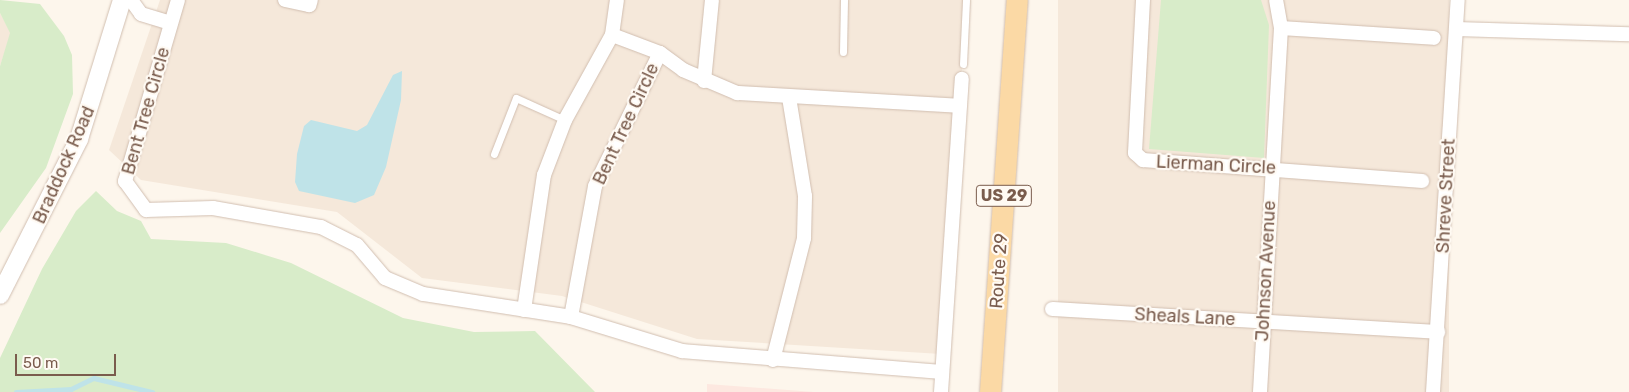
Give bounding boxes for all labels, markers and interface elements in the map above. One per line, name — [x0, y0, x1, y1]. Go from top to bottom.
street label: Bent Tree Circle — [117, 45, 175, 177]
street label: Bent Tree Circle — [588, 60, 664, 188]
street label: Braddock Road — [28, 103, 100, 227]
street label: Shreve Street — [1432, 138, 1460, 254]
street label: Lierman Circle — [1155, 151, 1277, 179]
road number: US 29 — [975, 182, 1033, 210]
street label: Johnson Avenue — [1252, 200, 1280, 342]
street label: Route 29 — [986, 233, 1012, 309]
street label: Sheals Lane — [1134, 304, 1236, 330]
scale bar — [18, 344, 119, 376]
text: 50 m — [23, 354, 58, 372]

